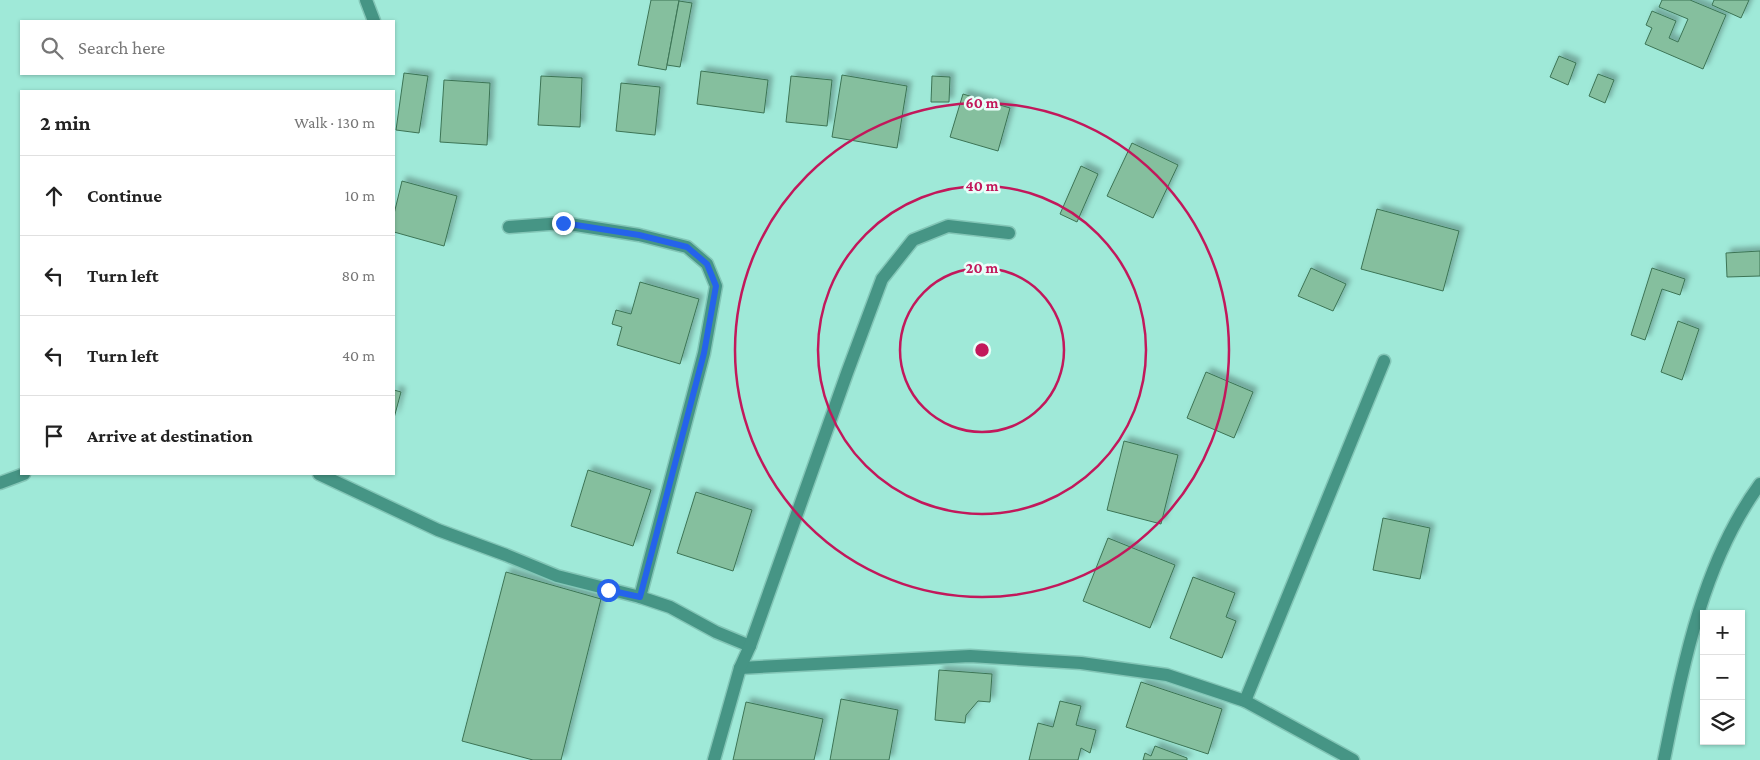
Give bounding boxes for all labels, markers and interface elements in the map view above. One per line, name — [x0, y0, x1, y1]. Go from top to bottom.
search box — [20, 20, 395, 75]
icon: search — [38, 34, 66, 62]
text: Search here — [78, 37, 165, 58]
text: 60 m — [966, 95, 999, 111]
text: 2 min — [40, 111, 91, 135]
text: Walk · 130 m — [294, 114, 375, 131]
text: 40 m — [966, 178, 999, 194]
icon: ahead — [40, 182, 68, 210]
text: Continue — [87, 185, 162, 206]
text: 10 m — [345, 187, 375, 204]
route end — [552, 212, 575, 235]
text: 20 m — [966, 260, 998, 276]
icon: left — [40, 262, 68, 290]
text: Turn left — [87, 265, 159, 286]
text: 80 m — [341, 267, 375, 284]
centre of rings — [973, 341, 991, 359]
icon: left — [40, 342, 68, 370]
text: Turn left — [87, 345, 159, 366]
text: 40 m — [342, 347, 375, 364]
icon: arrive — [40, 422, 68, 450]
text: Arrive at destination — [87, 425, 253, 446]
route start — [597, 579, 620, 602]
map controls — [1700, 610, 1745, 745]
button: + — [1700, 610, 1745, 655]
button: − — [1700, 655, 1745, 700]
button: layers — [1700, 700, 1745, 745]

